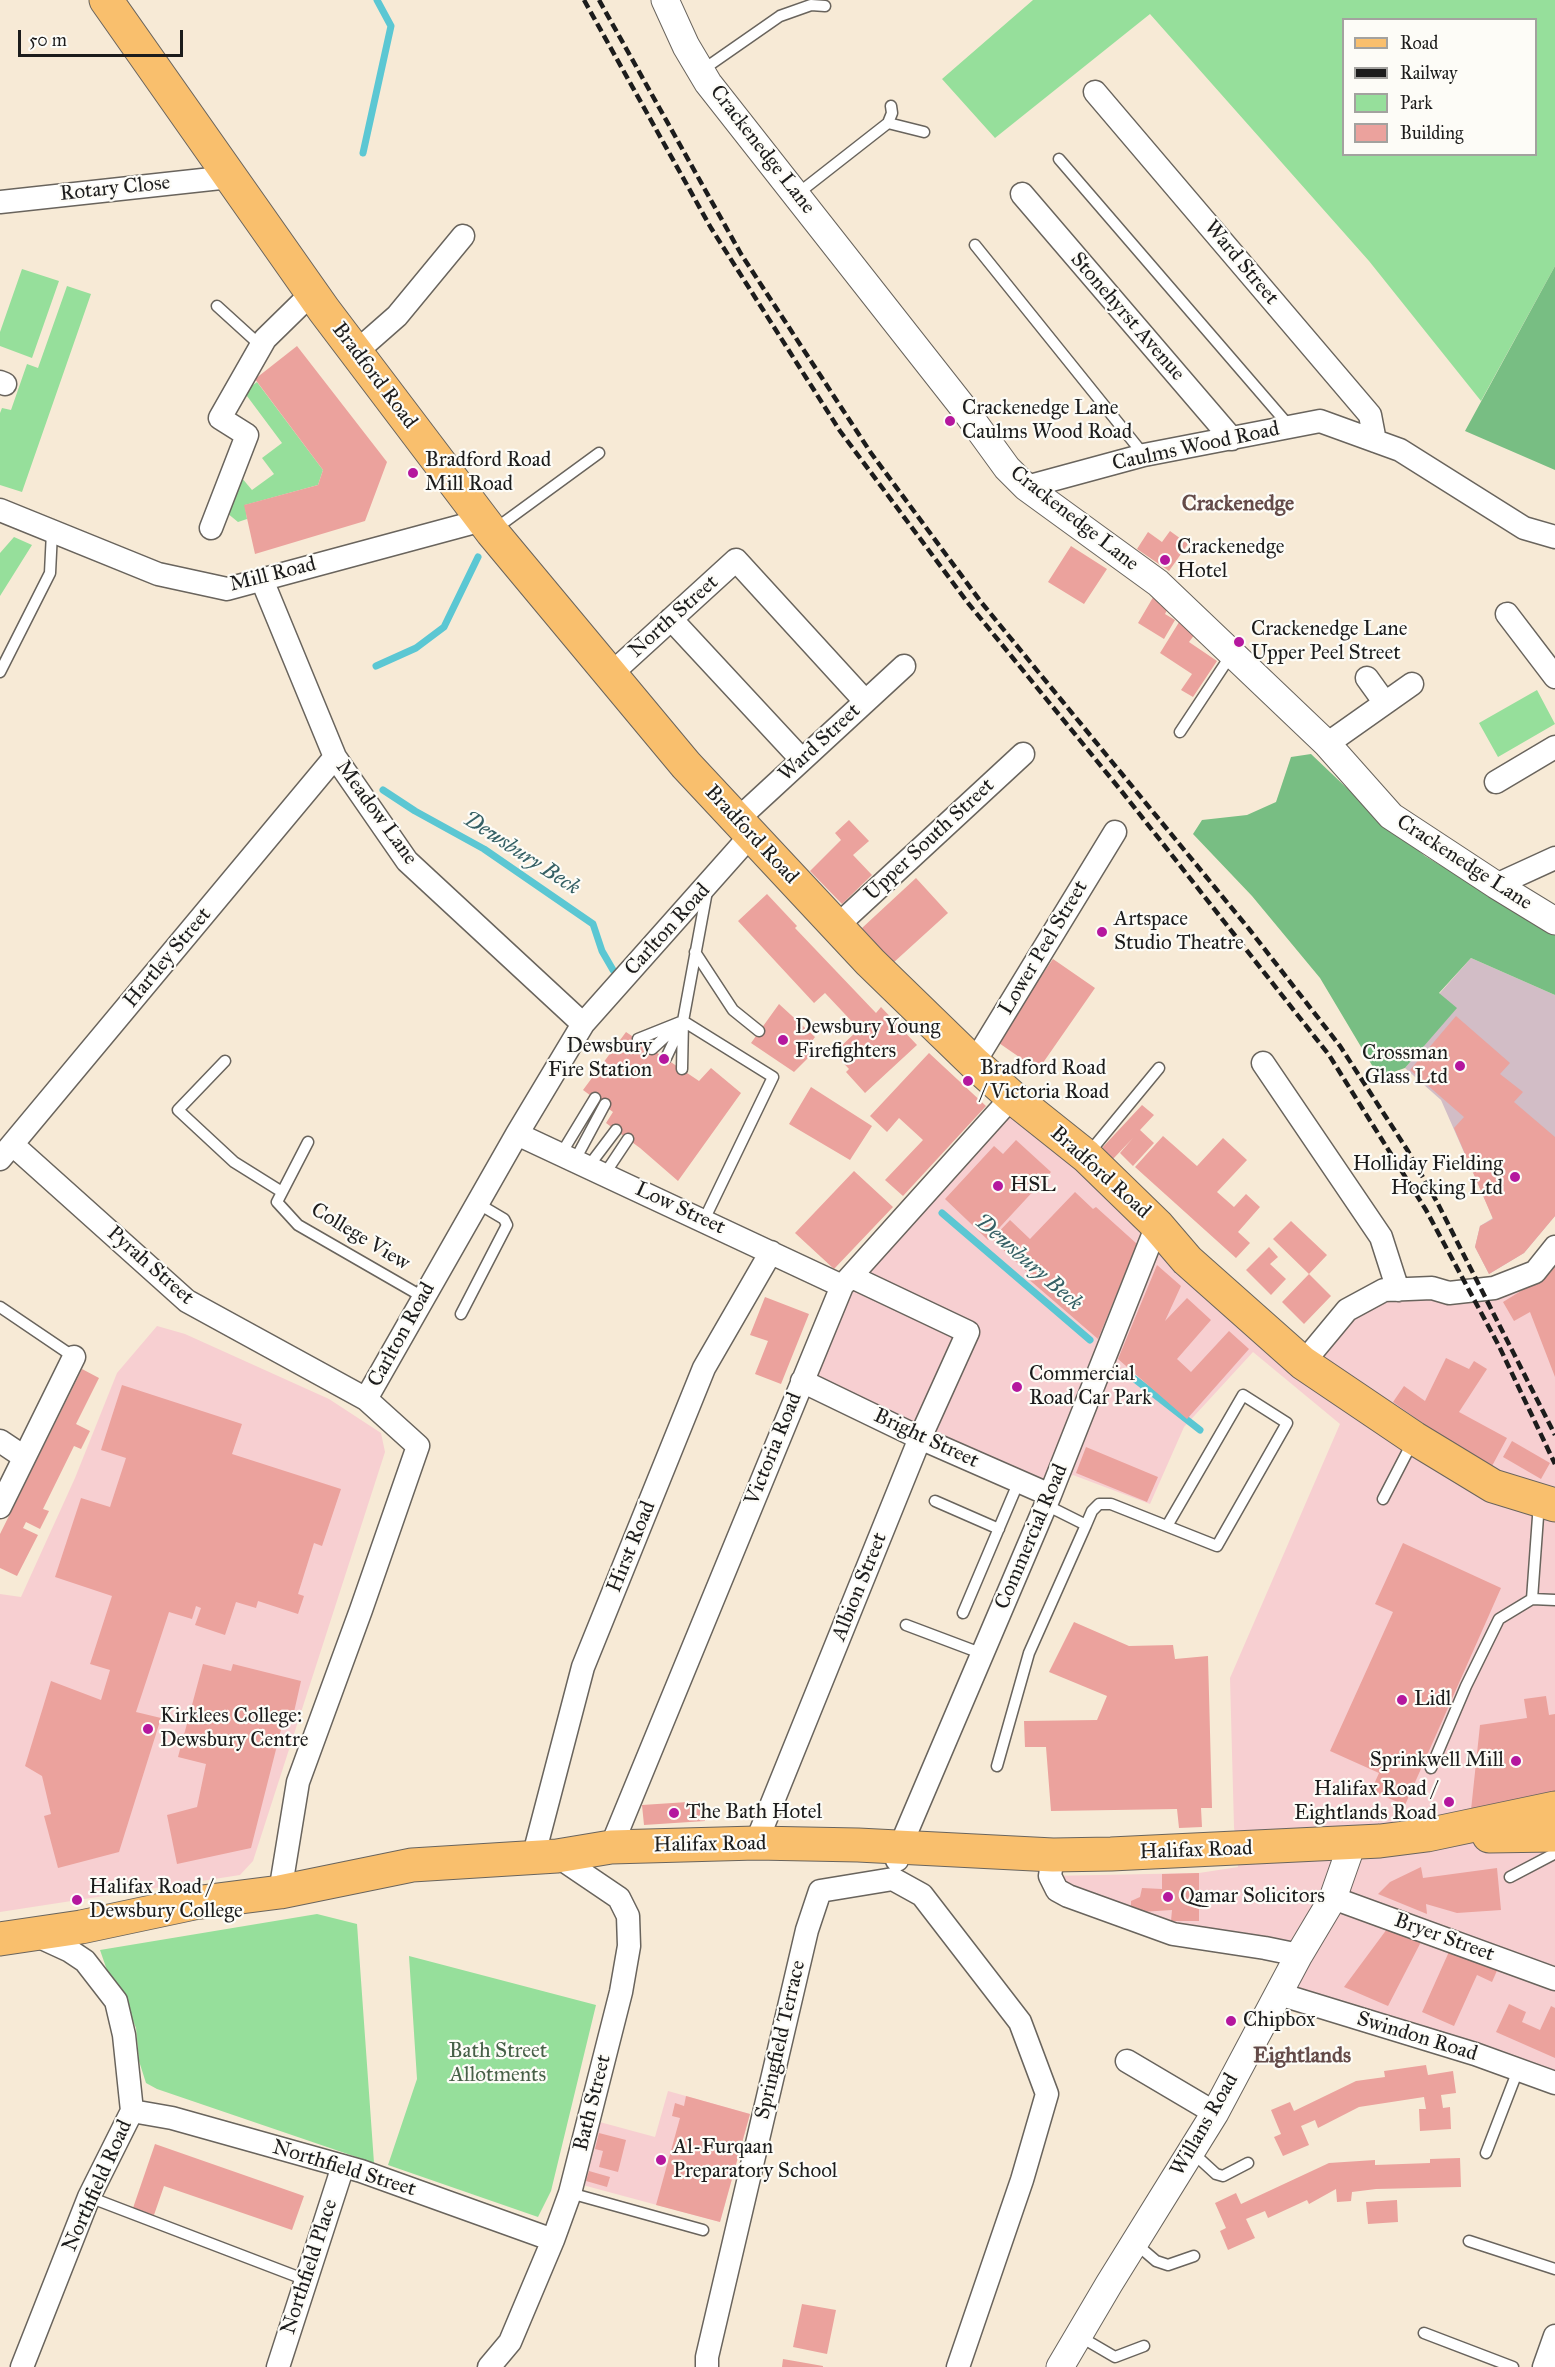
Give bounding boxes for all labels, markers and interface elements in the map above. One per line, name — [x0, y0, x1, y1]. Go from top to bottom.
scale bar — [21, 18, 186, 56]
legend — [1342, 18, 1537, 156]
text: 50 m — [29, 29, 67, 51]
text: Road — [1400, 32, 1438, 54]
text: Railway — [1400, 62, 1457, 84]
street label: Crackenedge Lane — [704, 81, 820, 219]
text: Park — [1400, 92, 1433, 114]
text: Building — [1400, 122, 1463, 144]
street label: Rotary Close — [59, 171, 171, 207]
street label: Ward Street — [1198, 216, 1284, 310]
street label: Stonehyrst Avenue — [1064, 248, 1190, 386]
street label: Bradford Road — [326, 318, 422, 434]
place label: Crackenedge Lane Caulms Wood Road — [962, 396, 1132, 446]
marker: Crackenedge Lane Caulms Wood Road — [943, 414, 957, 428]
street label: Caulms Wood Road — [1110, 417, 1282, 477]
place label: Bradford Road Mill Road — [425, 448, 551, 498]
street label: Crackenedge Lane — [1005, 461, 1143, 577]
marker: Bradford Road Mill Road — [406, 466, 420, 480]
district label: Crackenedge — [1182, 492, 1294, 518]
place label: Crackenedge Hotel — [1177, 535, 1284, 585]
street label: Mill Road — [227, 552, 319, 598]
marker: Crackenedge Hotel — [1158, 553, 1172, 567]
street label: North Street — [624, 570, 724, 664]
place label: Crackenedge Lane Upper Peel Street — [1251, 617, 1407, 667]
marker: Crackenedge Lane Upper Peel Street — [1232, 635, 1246, 649]
street label: Ward Street — [774, 699, 866, 787]
street label: Meadow Lane — [330, 756, 422, 870]
street label: Upper South Street — [860, 773, 1000, 907]
street label: Bradford Road — [699, 780, 803, 890]
water label: Dewsbury Beck — [457, 806, 585, 902]
street label: Crackenedge Lane — [1392, 810, 1536, 916]
street label: Lower Peel Street — [994, 876, 1094, 1020]
street label: Carlton Road — [620, 879, 716, 981]
street label: Hartley Street — [119, 903, 217, 1013]
place label: Artspace Studio Theatre — [1114, 907, 1244, 957]
marker: Artspace Studio Theatre — [1095, 925, 1109, 939]
place label: Dewsbury Young Firefighters — [795, 1015, 940, 1065]
marker: Dewsbury Young Firefighters — [776, 1033, 790, 1047]
place label: Dewsbury Fire Station — [548, 1034, 652, 1084]
place label: Crossman Glass Ltd — [1362, 1041, 1448, 1091]
marker: Dewsbury Fire Station — [657, 1052, 671, 1066]
place label: Bradford Road / Victoria Road — [980, 1056, 1109, 1106]
marker: Crossman Glass Ltd — [1453, 1059, 1467, 1073]
marker: Bradford Road / Victoria Road — [961, 1074, 975, 1088]
street label: Bradford Road — [1045, 1121, 1155, 1225]
place label: Holliday Fielding Hocking Ltd — [1353, 1152, 1503, 1202]
marker: Holliday Fielding Hocking Ltd — [1508, 1170, 1522, 1184]
place label: HSL — [1010, 1173, 1056, 1199]
street label: Low Street — [631, 1177, 729, 1241]
marker: HSL — [991, 1179, 1005, 1193]
street label: College View — [306, 1198, 414, 1276]
water label: Dewsbury Beck — [969, 1209, 1087, 1317]
street label: Pyrah Street — [101, 1221, 199, 1311]
street label: Carlton Road — [363, 1278, 441, 1392]
place label: Commercial Road Car Park — [1029, 1362, 1152, 1412]
marker: Commercial Road Car Park — [1010, 1380, 1024, 1394]
street label: Victoria Road — [740, 1389, 808, 1509]
street label: Bright Street — [869, 1404, 983, 1474]
street label: Commercial Road — [990, 1461, 1074, 1613]
street label: Hirst Road — [602, 1498, 662, 1596]
street label: Albion Street — [827, 1529, 893, 1645]
place label: Lidl — [1414, 1687, 1451, 1713]
marker: Lidl — [1395, 1693, 1409, 1707]
place label: Kirklees College: Dewsbury Centre — [160, 1704, 309, 1754]
marker: Kirklees College: Dewsbury Centre — [141, 1722, 155, 1736]
place label: Sprinkwell Mill — [1370, 1748, 1504, 1774]
marker: Sprinkwell Mill — [1509, 1754, 1523, 1768]
place label: Halifax Road / Eightlands Road — [1294, 1777, 1437, 1827]
marker: Halifax Road / Eightlands Road — [1442, 1795, 1456, 1809]
place label: The Bath Hotel — [686, 1800, 822, 1826]
marker: The Bath Hotel — [667, 1806, 681, 1820]
street label: Halifax Road — [653, 1831, 767, 1859]
street label: Halifax Road — [1139, 1836, 1253, 1866]
place label: Halifax Road / Dewsbury College — [89, 1875, 243, 1925]
place label: Qamar Solicitors — [1180, 1884, 1325, 1910]
marker: Qamar Solicitors — [1161, 1890, 1175, 1904]
marker: Halifax Road / Dewsbury College — [70, 1893, 84, 1907]
street label: Bryer Street — [1391, 1908, 1497, 1968]
street label: Springfield Terrace — [750, 1958, 812, 2122]
street label: Swindon Road — [1354, 2007, 1480, 2067]
place label: Chipbox — [1243, 2008, 1315, 2034]
marker: Chipbox — [1224, 2014, 1238, 2028]
park label: Bath Street Allotments — [449, 2039, 547, 2089]
district label: Eightlands — [1253, 2044, 1351, 2070]
street label: Bath Street — [569, 2052, 617, 2154]
street label: Willans Road — [1166, 2069, 1244, 2181]
street label: Northfield Road — [58, 2116, 138, 2256]
street label: Northfield Street — [269, 2135, 419, 2203]
place label: Al-Furqaan Preparatory School — [673, 2135, 837, 2185]
marker: Al-Furqaan Preparatory School — [654, 2153, 668, 2167]
street label: Northfield Place — [276, 2196, 344, 2338]

